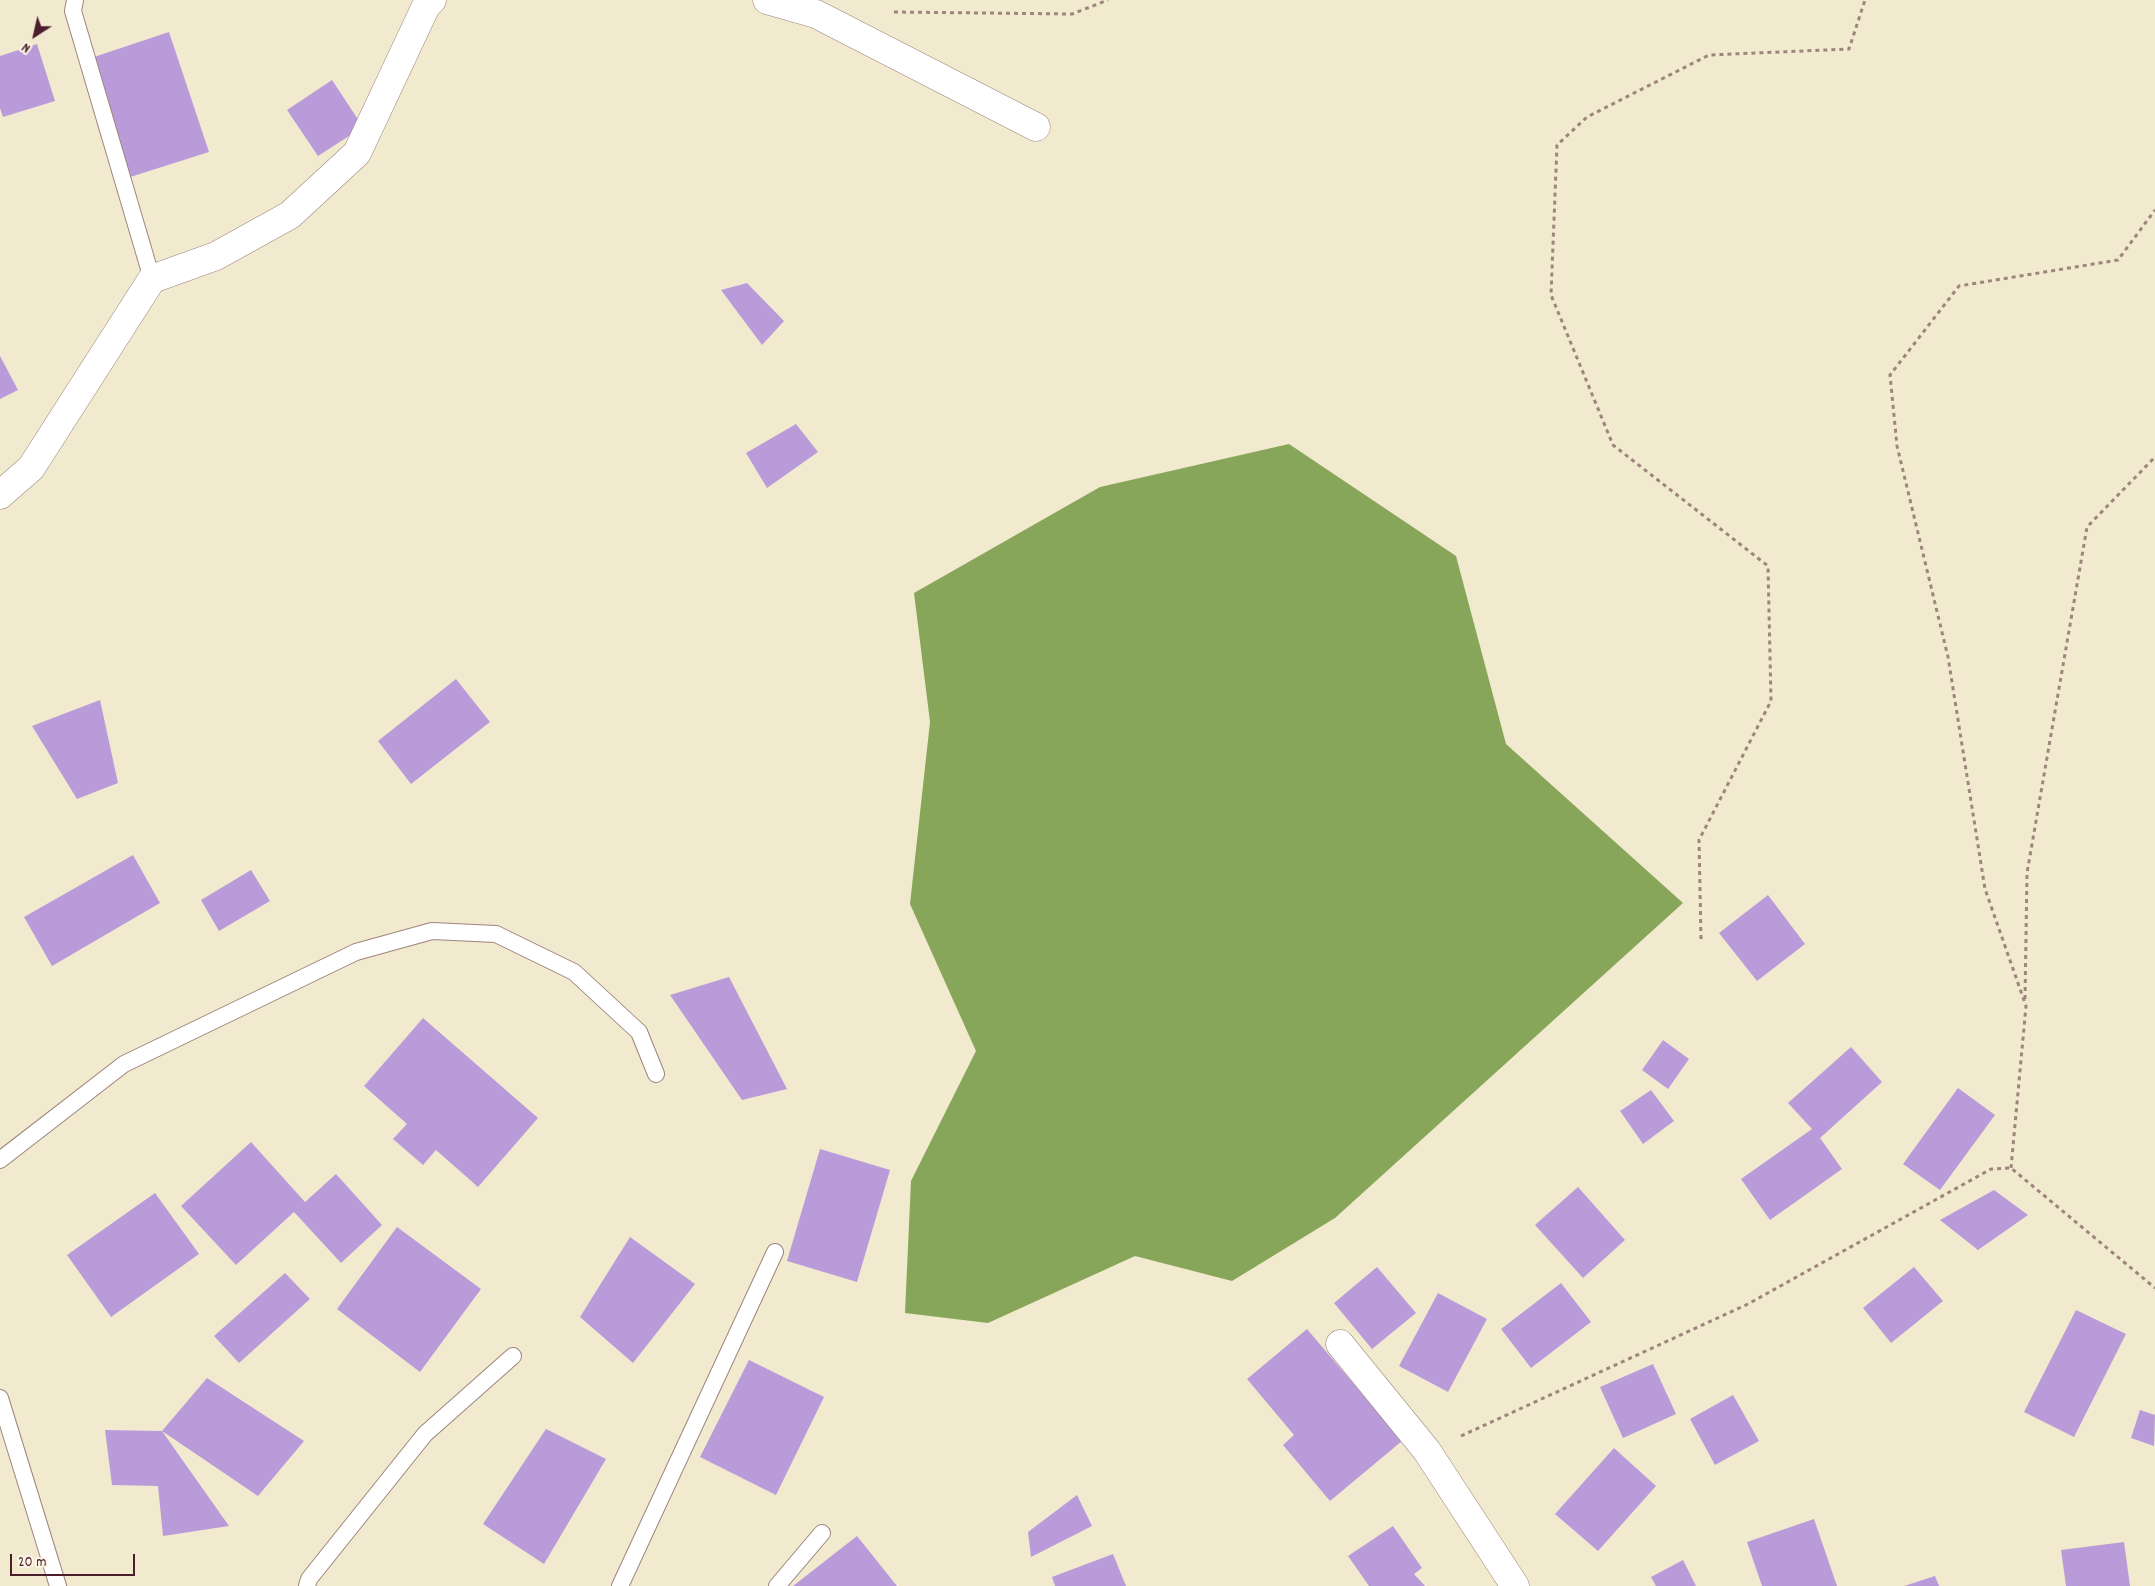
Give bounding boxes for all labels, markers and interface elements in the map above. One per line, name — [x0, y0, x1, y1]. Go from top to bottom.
north arrow — [10, 10, 60, 60]
text: N — [18, 37, 35, 57]
scale bar — [12, 1544, 138, 1576]
text: 20 m — [18, 1552, 46, 1574]

